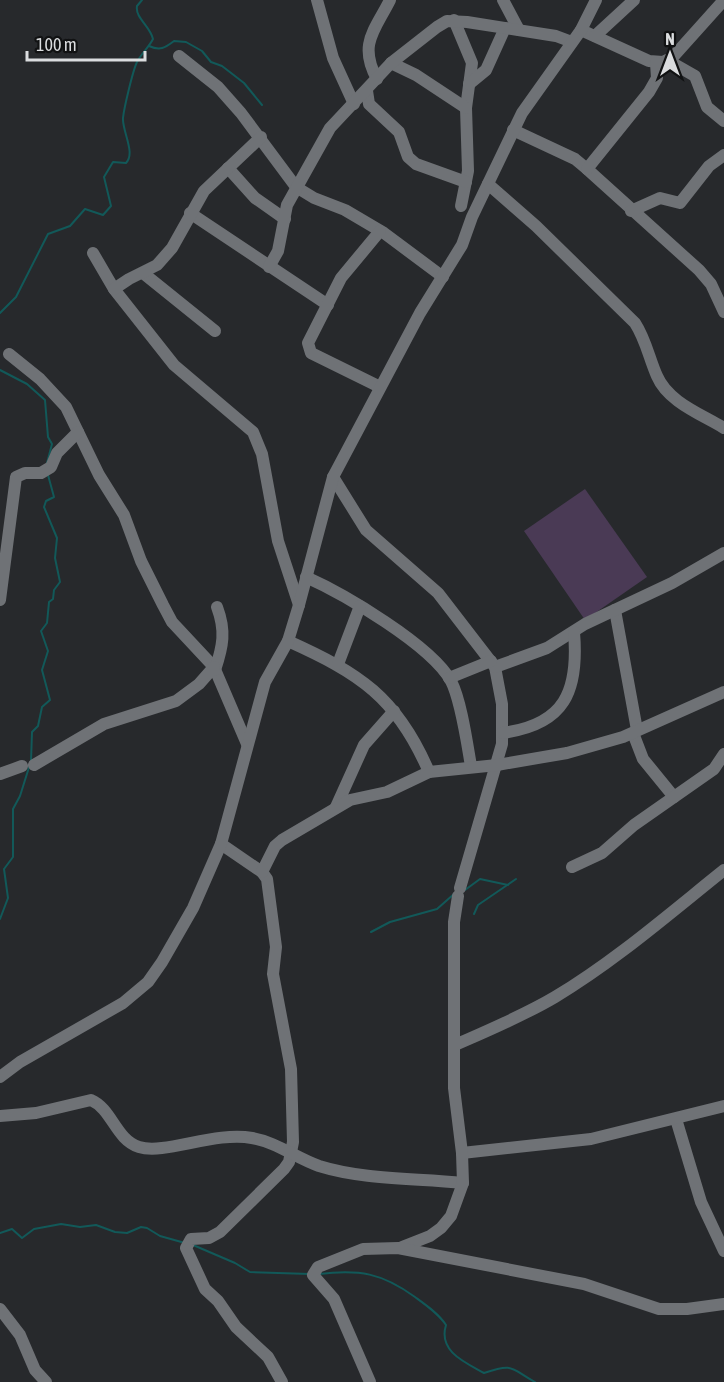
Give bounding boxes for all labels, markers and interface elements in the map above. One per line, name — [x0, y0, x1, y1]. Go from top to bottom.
scale bar — [27, 24, 146, 62]
north arrow — [640, 24, 700, 84]
text: N — [665, 30, 675, 48]
text: 100 m — [36, 34, 77, 55]

